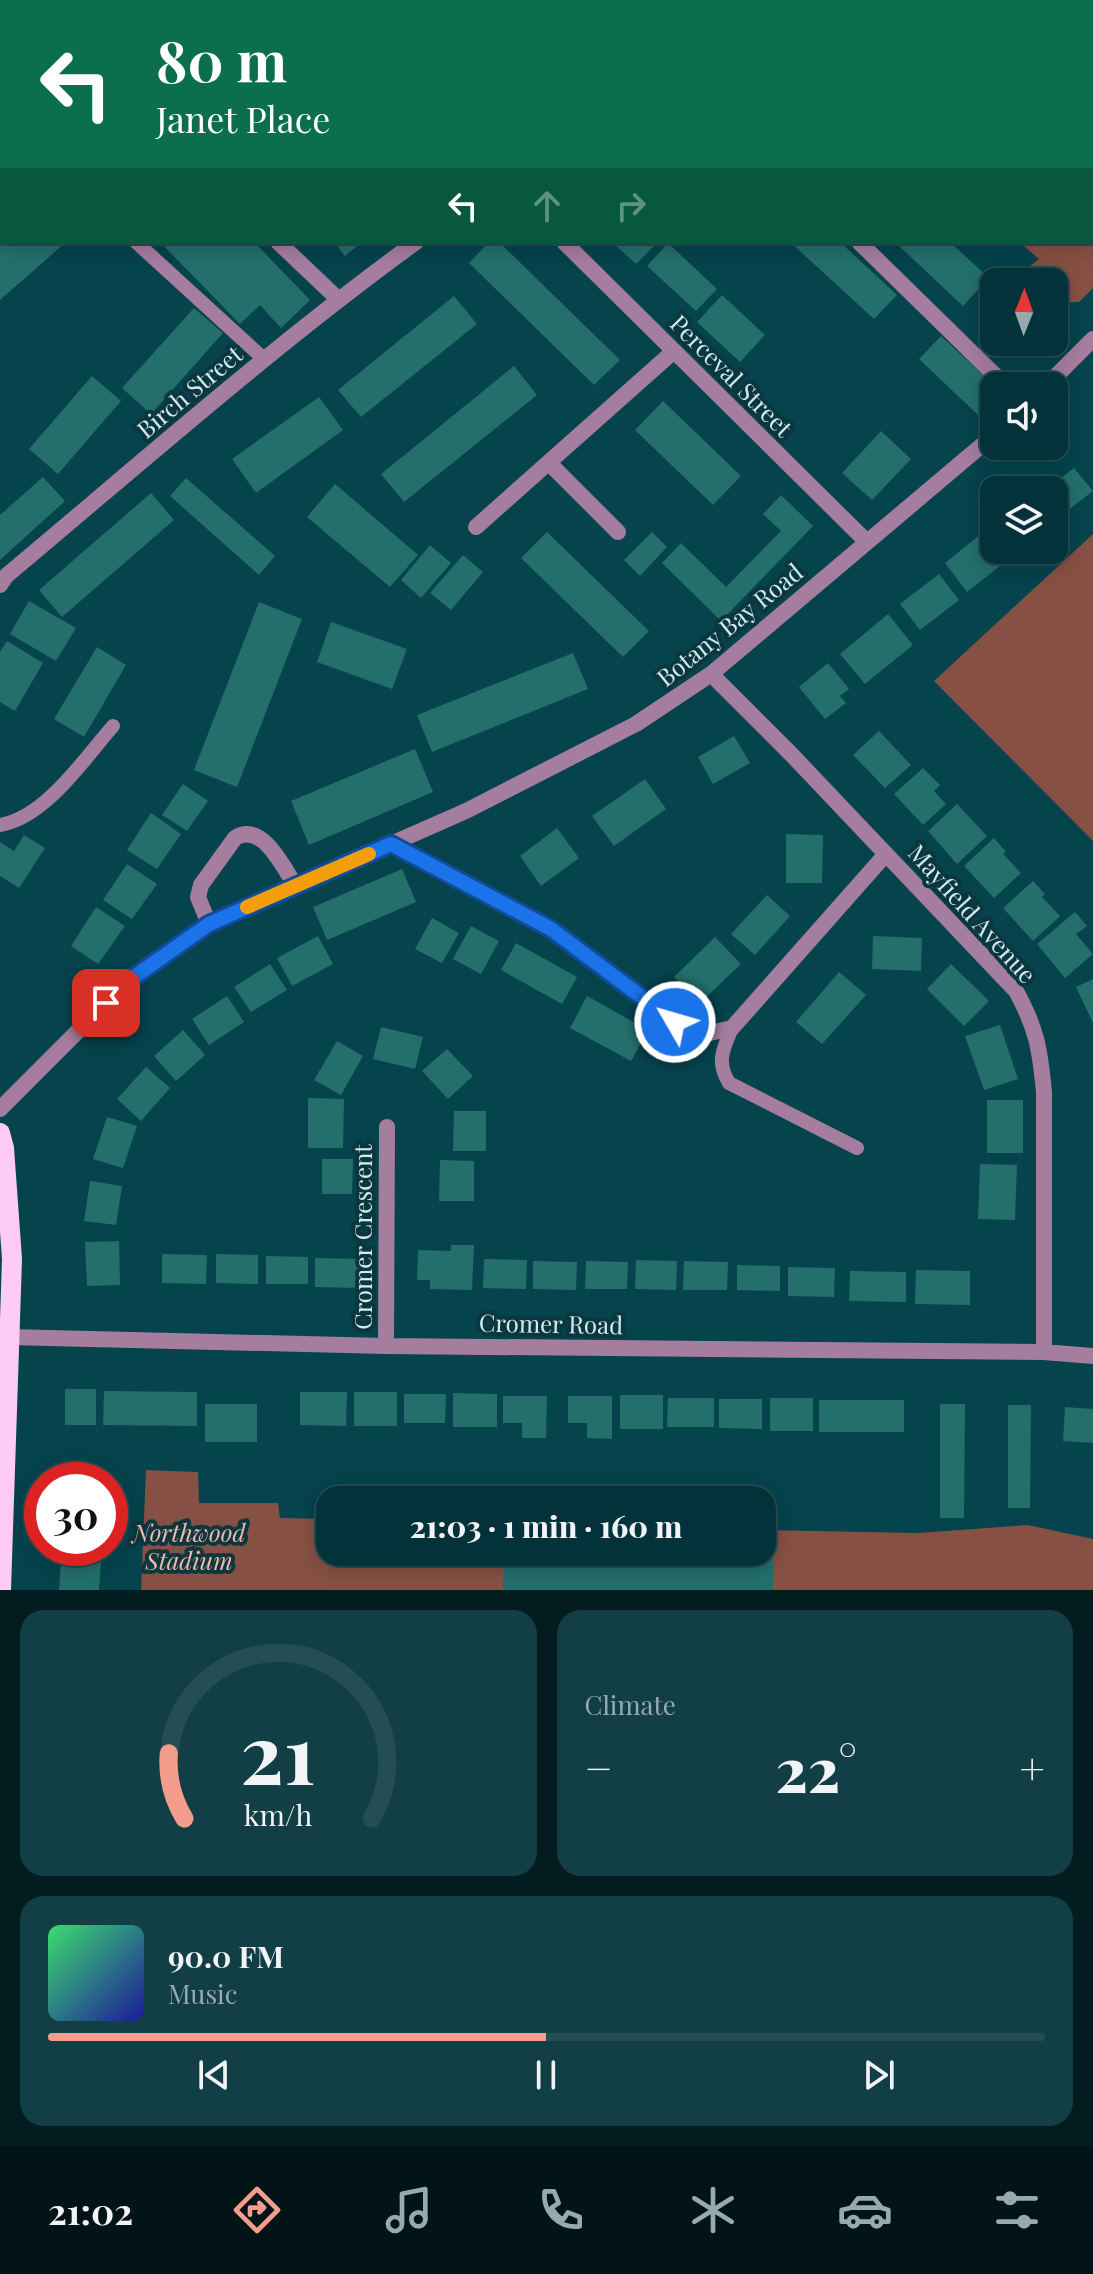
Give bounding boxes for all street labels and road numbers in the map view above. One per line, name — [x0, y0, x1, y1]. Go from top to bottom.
street label: Perceval Street — [664, 307, 800, 443]
street label: Birch Street — [130, 337, 249, 444]
street label: Botany Bay Road — [649, 555, 809, 693]
street label: Mayfield Avenue — [902, 837, 1044, 989]
street label: Cromer Crescent — [346, 1144, 378, 1330]
street label: Cromer Road — [479, 1306, 623, 1340]

